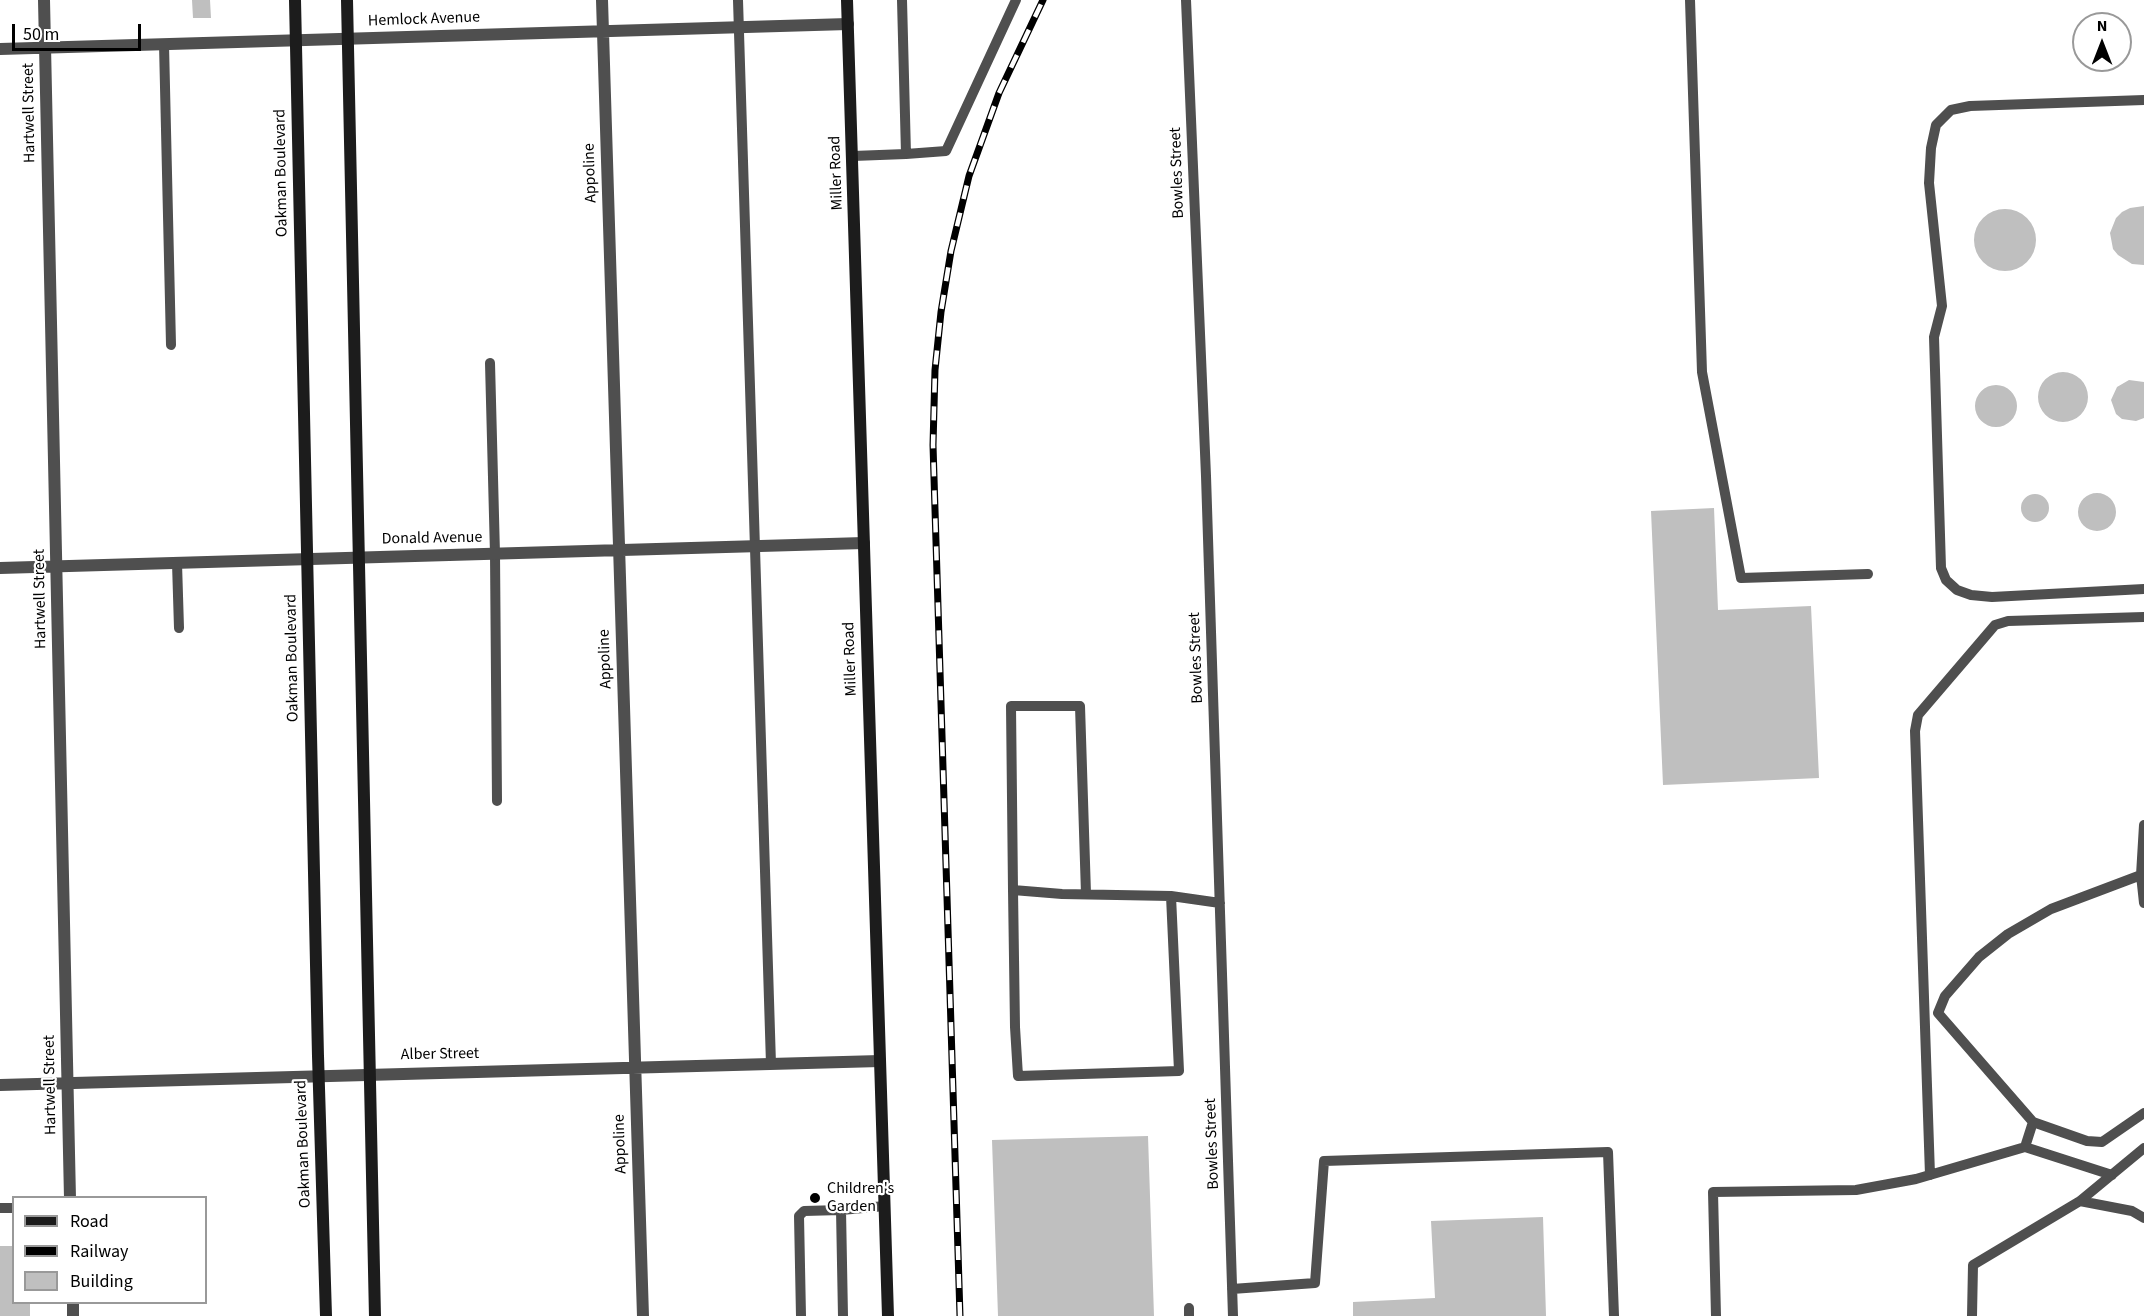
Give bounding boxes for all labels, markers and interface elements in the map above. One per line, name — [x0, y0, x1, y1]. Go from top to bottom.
street label: Hemlock Avenue — [368, 8, 480, 32]
scale bar — [15, 12, 144, 50]
north arrow — [2072, 12, 2132, 72]
text: N — [2097, 15, 2107, 37]
text: 50 m — [23, 22, 59, 47]
street label: Hartwell Street — [20, 63, 40, 163]
street label: Oakman Boulevard — [271, 109, 293, 237]
street label: Bowles Street — [1167, 127, 1189, 219]
street label: Miller Road — [826, 135, 848, 211]
street label: Appoline — [580, 143, 602, 203]
street label: Donald Avenue — [381, 529, 483, 549]
street label: Hartwell Street — [31, 549, 51, 649]
street label: Oakman Boulevard — [282, 594, 304, 722]
street label: Bowles Street — [1186, 612, 1208, 704]
street label: Miller Road — [840, 621, 862, 697]
street label: Appoline — [595, 629, 617, 689]
street label: Hartwell Street — [41, 1035, 61, 1135]
street label: Alber Street — [401, 1045, 479, 1065]
street label: Oakman Boulevard — [292, 1080, 316, 1208]
street label: Bowles Street — [1202, 1098, 1224, 1190]
street label: Appoline — [610, 1114, 632, 1174]
place label: Children's Garden — [827, 1179, 894, 1217]
marker: Children's Garden — [808, 1191, 822, 1205]
legend — [12, 1196, 207, 1304]
text: Road — [70, 1209, 109, 1234]
text: Railway — [70, 1239, 129, 1264]
text: Building — [70, 1269, 133, 1294]

